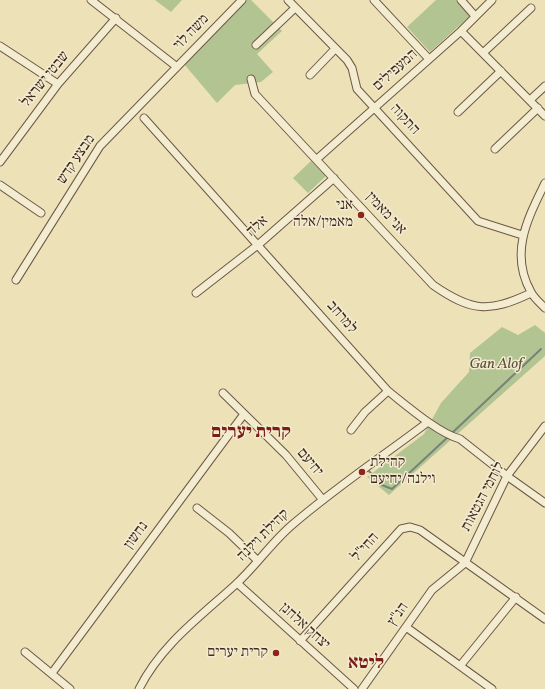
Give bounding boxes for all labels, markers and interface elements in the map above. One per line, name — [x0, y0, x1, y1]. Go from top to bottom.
street label: משה לוי — [170, 11, 214, 55]
street label: המעפילים — [370, 46, 422, 96]
street label: שבטי ישראל — [18, 48, 74, 112]
street label: התקוה — [385, 101, 423, 139]
street label: מבצע קדש — [54, 132, 100, 188]
street label: אני מאמין — [361, 189, 409, 239]
place label: אני מאמין/אלה — [293, 197, 353, 232]
marker: אני מאמין/אלה — [356, 210, 366, 220]
street label: אלה — [243, 213, 273, 241]
street label: למרחב — [322, 298, 360, 338]
park label: Gan Alof — [470, 356, 522, 374]
district label: קרית יערים — [211, 423, 291, 445]
street label: יחיעם — [292, 445, 326, 481]
place label: קהילת וילנה/יחיעם — [370, 454, 436, 489]
street label: לוחמי הגטאות — [458, 459, 510, 535]
marker: קהילת וילנה/יחיעם — [357, 467, 367, 477]
street label: קהילת וילנה — [234, 506, 294, 566]
street label: נחשון — [121, 519, 153, 553]
street label: החי"ל — [348, 530, 384, 566]
street label: יצחק אלחנן — [275, 600, 333, 654]
street label: הנ"ץ — [385, 600, 413, 630]
place label: קרית יערים — [207, 644, 268, 662]
marker: קרית יערים — [271, 648, 281, 658]
district label: ליטא — [348, 654, 384, 676]

